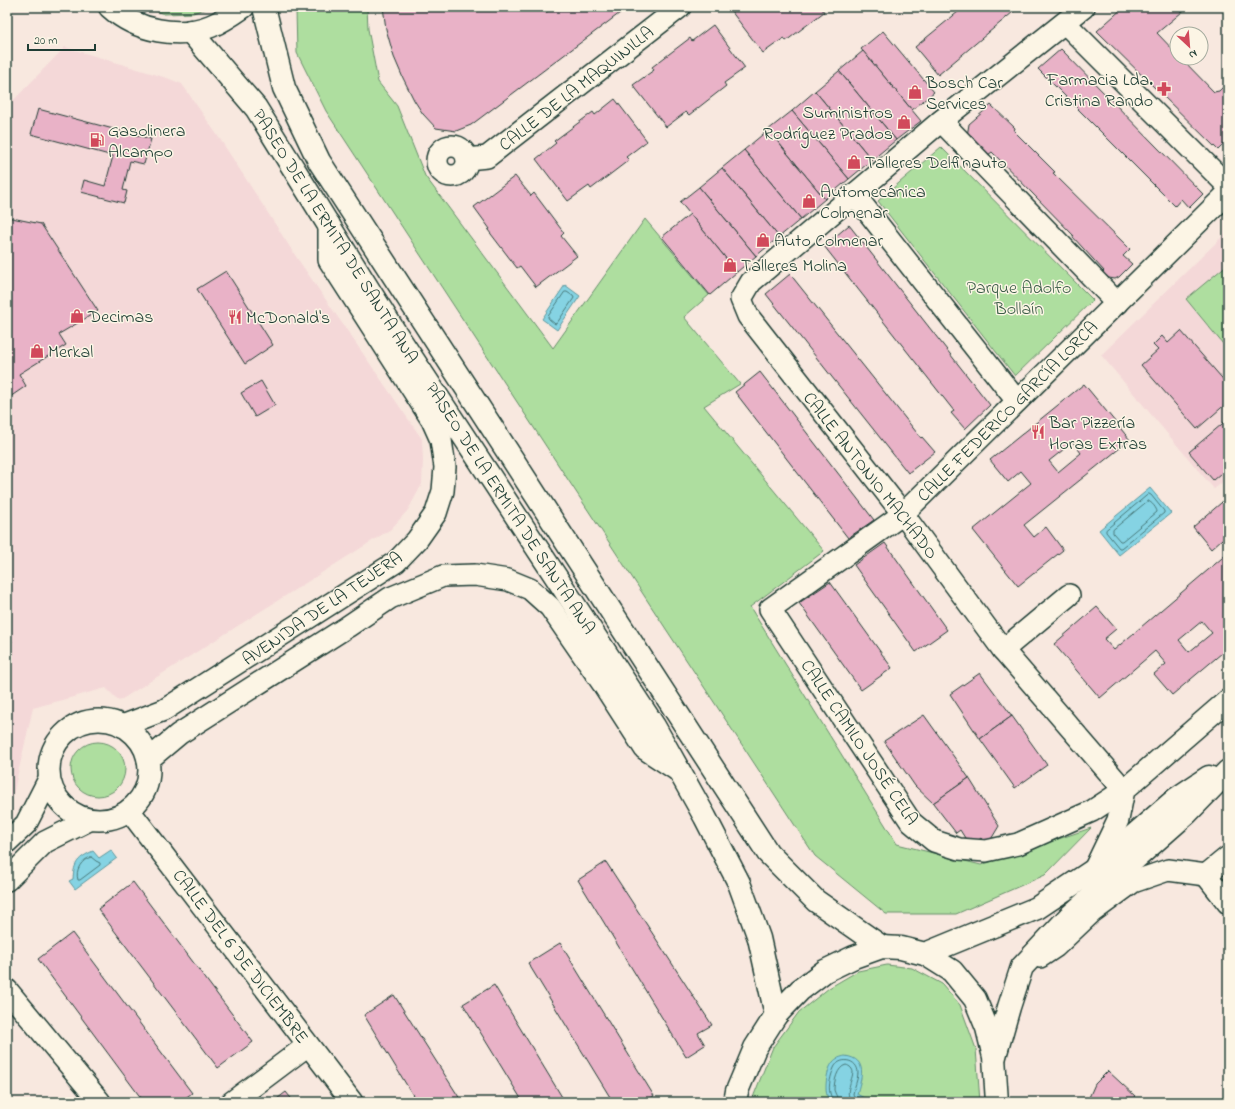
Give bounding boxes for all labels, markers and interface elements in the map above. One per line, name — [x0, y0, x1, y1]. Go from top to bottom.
street label: CALLE DE LA MAQUINILLA — [494, 21, 660, 158]
scale bar — [28, 26, 95, 52]
north arrow — [1169, 26, 1209, 66]
text: 20 m — [34, 32, 57, 50]
text: N — [1186, 45, 1200, 63]
place label: Farmacia Lda. Cristina Rando — [1045, 68, 1153, 115]
place label: Bosch Car Services — [925, 71, 1003, 118]
pharmacy icon: Farmacia Lda. Cristina Rando — [1156, 81, 1172, 97]
shop icon: Bosch Car Services — [907, 84, 923, 100]
place label: Suministros Rodríguez Prados — [763, 101, 893, 149]
street label: PASEO DE LA ERMITA DE SANTA ANA — [245, 105, 424, 369]
shop icon: Suministros Rodríguez Prados — [896, 114, 912, 130]
place label: Gasolinera Alcampo — [108, 119, 186, 166]
fuel station icon: Gasolinera Alcampo — [89, 132, 105, 148]
place label: Talleres Delfinauto — [865, 151, 1007, 177]
shop icon: Talleres Delfinauto — [846, 154, 862, 170]
place label: Automecánica Colmenar — [820, 180, 926, 227]
shop icon: Automecánica Colmenar — [801, 193, 817, 209]
place label: Auto Colmenar — [774, 229, 884, 255]
shop icon: Auto Colmenar — [755, 232, 771, 248]
place label: Talleres Molina — [741, 254, 847, 280]
shop icon: Talleres Molina — [722, 257, 738, 273]
park label: Parque Adolfo Bollaín — [967, 276, 1071, 323]
place label: Decimas — [87, 305, 153, 331]
place label: McDonald's — [246, 306, 330, 332]
shop icon: Decimas — [69, 308, 85, 324]
restaurant icon: McDonald's — [227, 309, 243, 325]
street label: CALLE FEDERICO GARCÍA LORCA — [912, 316, 1105, 509]
place label: Merkal — [48, 340, 93, 366]
shop icon: Merkal — [29, 343, 45, 359]
street label: PASEO DE LA ERMITA DE SANTA ANA — [418, 378, 601, 640]
street label: CALLE ANTONIO MACHADO — [796, 387, 943, 566]
place label: Bar Pizzería Horas Extras — [1048, 411, 1147, 458]
restaurant icon: Bar Pizzería Horas Extras — [1030, 424, 1046, 440]
street label: AVENIDA DE LA TEJERA — [238, 546, 409, 673]
street label: CALLE CAMILO JOSÉ CELA — [793, 655, 924, 831]
street label: CALLE DEL 6 DE DICIEMBRE — [165, 865, 314, 1050]

